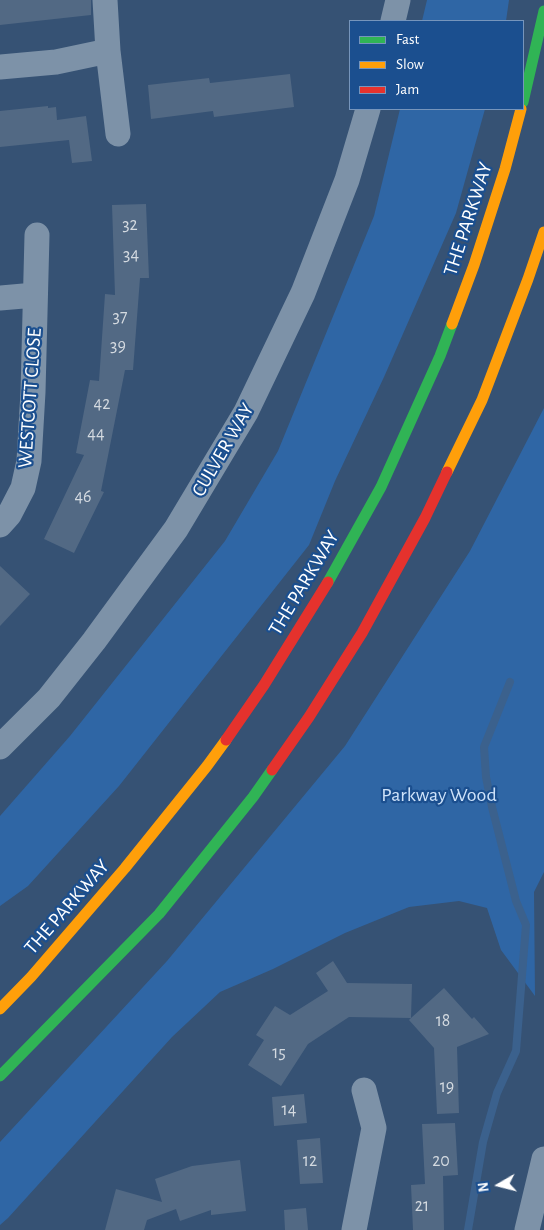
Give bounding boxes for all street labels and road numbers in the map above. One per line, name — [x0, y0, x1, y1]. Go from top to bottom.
street label: THE PARKWAY — [438, 159, 498, 279]
street label: WESTCOTT CLOSE — [13, 327, 47, 469]
street label: CULVER WAY — [187, 399, 259, 501]
street label: THE PARKWAY — [263, 526, 345, 640]
street label: THE PARKWAY — [19, 855, 115, 959]

